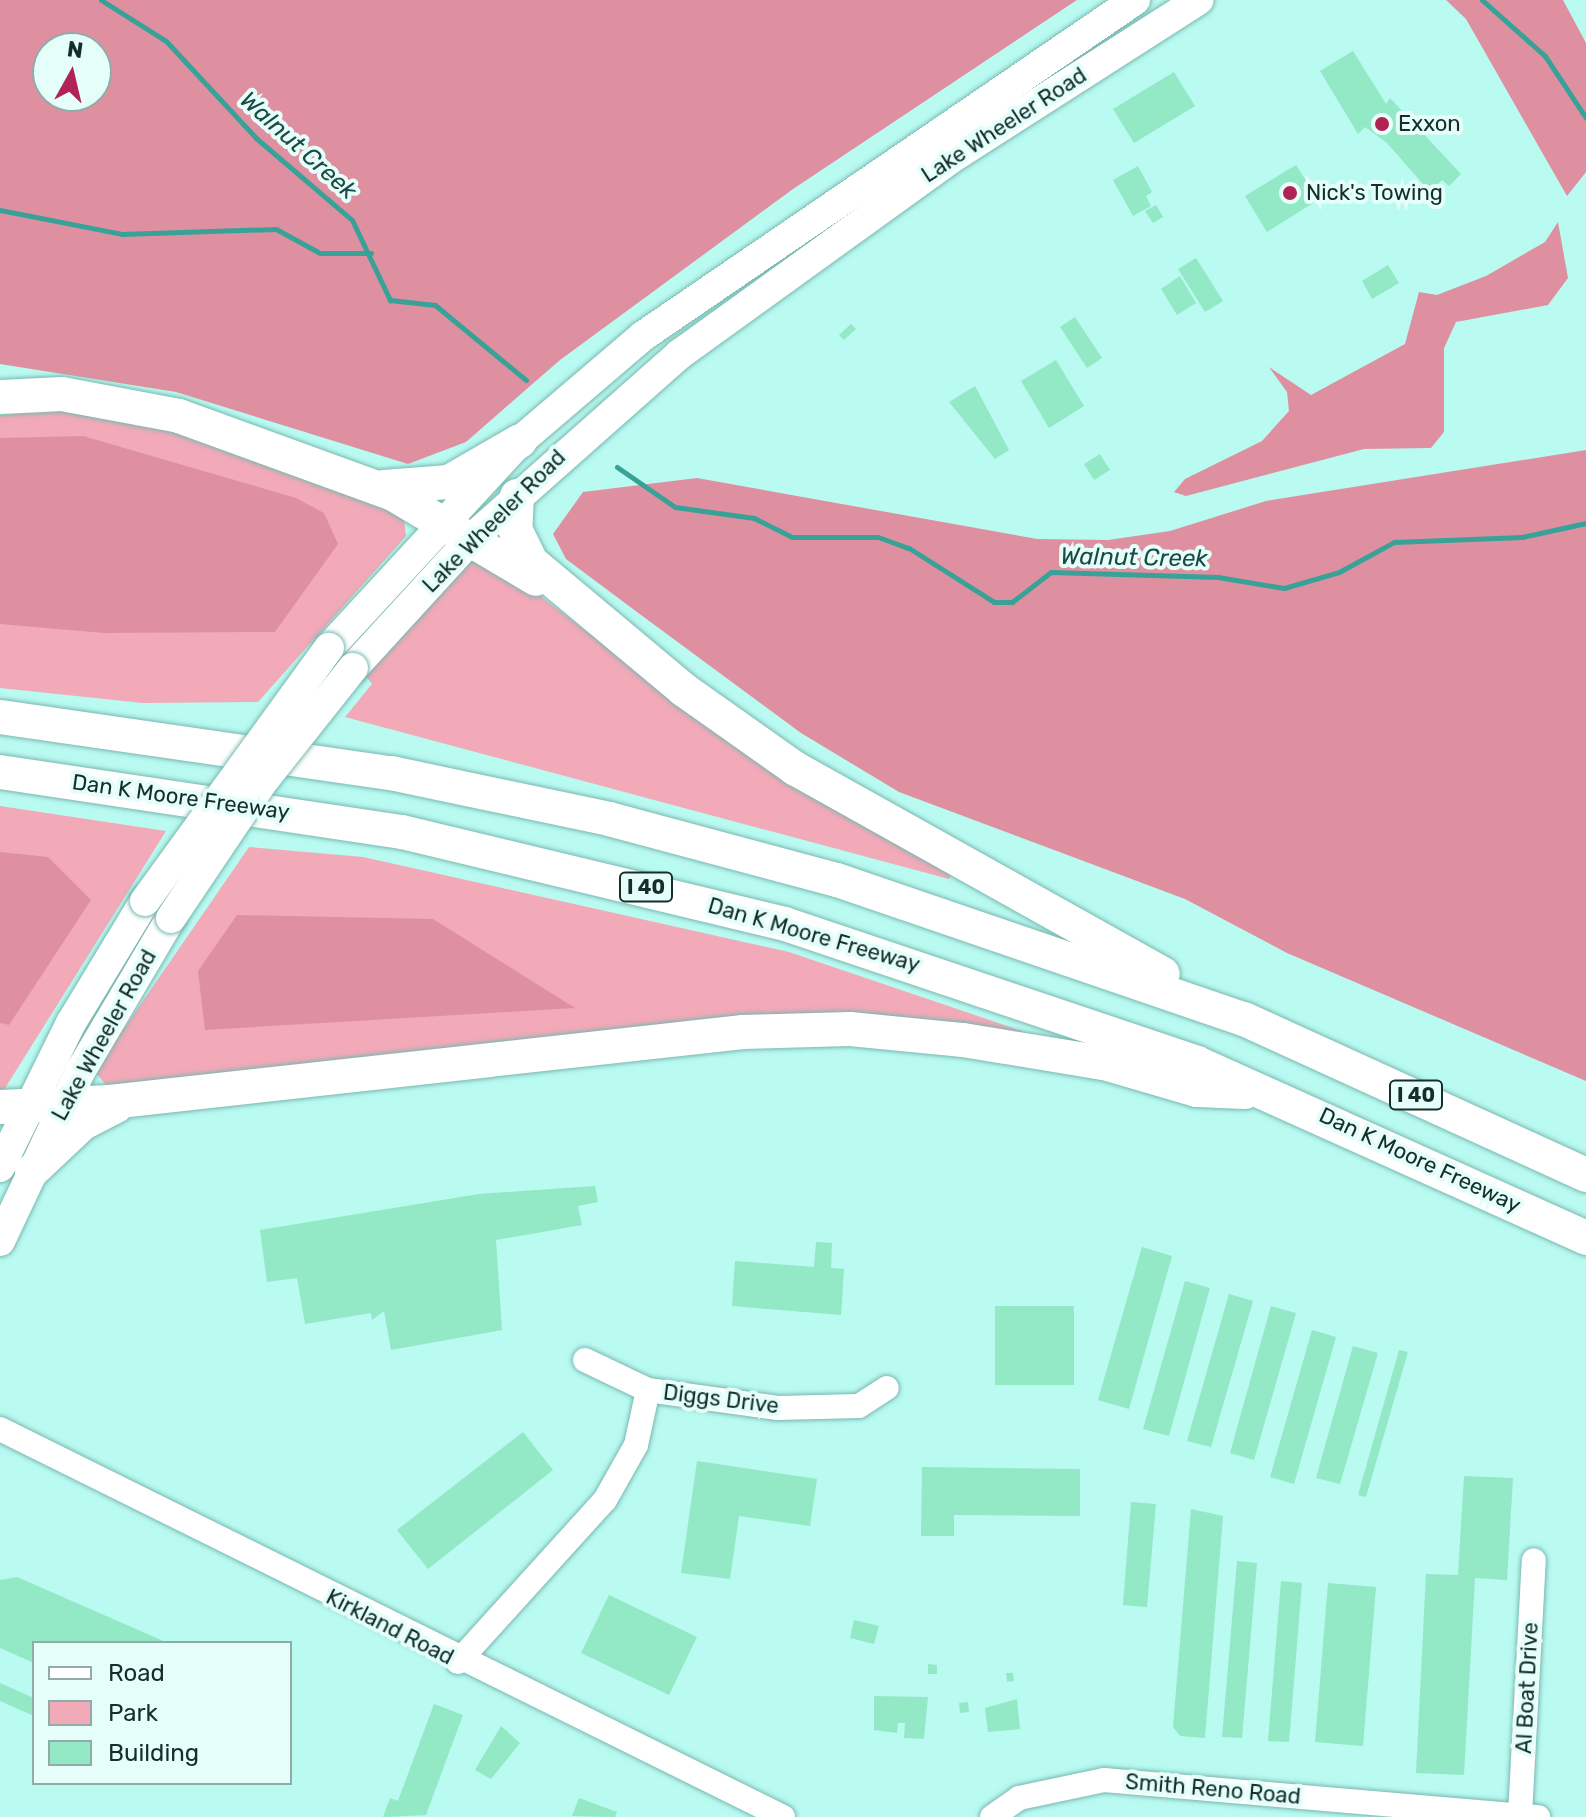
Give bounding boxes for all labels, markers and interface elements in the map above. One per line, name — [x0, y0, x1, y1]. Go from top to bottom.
north arrow — [32, 32, 112, 112]
text: N — [65, 35, 85, 64]
street label: Lake Wheeler Road — [916, 62, 1092, 188]
water label: Walnut Creek — [234, 86, 362, 206]
place label: Exxon — [1398, 111, 1461, 137]
marker: Exxon — [1373, 115, 1391, 133]
place label: Nick's Towing — [1306, 180, 1443, 206]
marker: Nick's Towing — [1281, 184, 1299, 202]
street label: Lake Wheeler Road — [417, 444, 571, 598]
water label: Walnut Creek — [1060, 542, 1208, 574]
street label: Dan K Moore Freeway — [70, 769, 292, 825]
road number: I 40 — [618, 871, 674, 903]
street label: Dan K Moore Freeway — [705, 892, 923, 978]
street label: Lake Wheeler Road — [46, 945, 162, 1125]
road number: I 40 — [1388, 1079, 1444, 1111]
street label: Dan K Moore Freeway — [1315, 1102, 1525, 1218]
street label: Diggs Drive — [662, 1379, 780, 1419]
street label: Kirkland Road — [322, 1584, 458, 1670]
street label: Al Boat Drive — [1510, 1622, 1544, 1754]
legend — [32, 1641, 292, 1785]
text: Road — [108, 1659, 165, 1687]
text: Park — [108, 1699, 158, 1727]
text: Building — [108, 1739, 199, 1767]
street label: Smith Reno Road — [1124, 1768, 1302, 1810]

